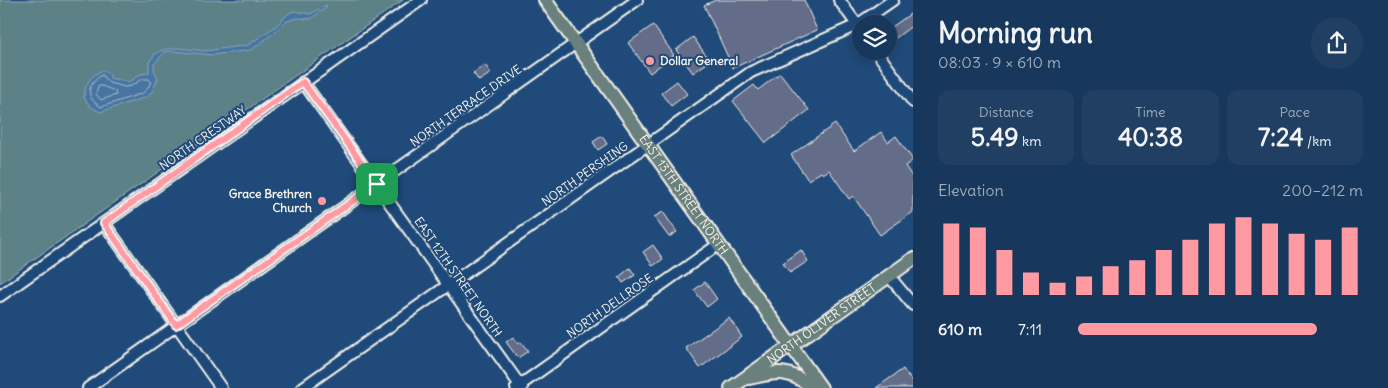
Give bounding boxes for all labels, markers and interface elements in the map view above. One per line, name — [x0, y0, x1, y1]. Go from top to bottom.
map controls — [852, 15, 897, 60]
button: layers — [852, 15, 897, 60]
text: Morning run — [938, 15, 1093, 51]
button: share — [1311, 17, 1363, 69]
text: 08:03 · 9 × 610 m — [938, 52, 1061, 72]
place label: Dollar General — [660, 53, 738, 68]
marker: Dollar General — [644, 55, 656, 67]
street label: NORTH TERRACE DRIVE — [407, 61, 524, 150]
street label: NORTH CRESTWAY — [156, 102, 249, 173]
text: Distance — [979, 103, 1034, 121]
text: Time — [1135, 103, 1166, 121]
text: Pace — [1280, 103, 1310, 121]
text: 5.49 — [971, 121, 1019, 153]
text: 40:38 — [1118, 121, 1183, 153]
text: 7:24 — [1258, 121, 1304, 153]
street label: EAST 13TH STREET NORTH — [636, 132, 732, 258]
text: km — [1019, 132, 1041, 150]
text: /km — [1304, 132, 1332, 150]
street label: NORTH PERSHING — [539, 138, 631, 209]
pin — [356, 163, 398, 205]
icon: arrive — [363, 170, 391, 198]
text: Elevation — [938, 180, 1004, 200]
text: 200–212 m — [1282, 180, 1363, 200]
place label: Grace Brethren Church — [229, 186, 312, 215]
marker: Grace Brethren Church — [316, 195, 328, 207]
street label: EAST 12TH STREET NORTH — [411, 214, 506, 340]
street label: NORTH DELLROSE — [564, 270, 656, 341]
street label: NORTH OLIVER STREET — [764, 280, 879, 367]
text: 610 m — [938, 319, 982, 339]
text: 7:11 — [1018, 319, 1042, 339]

